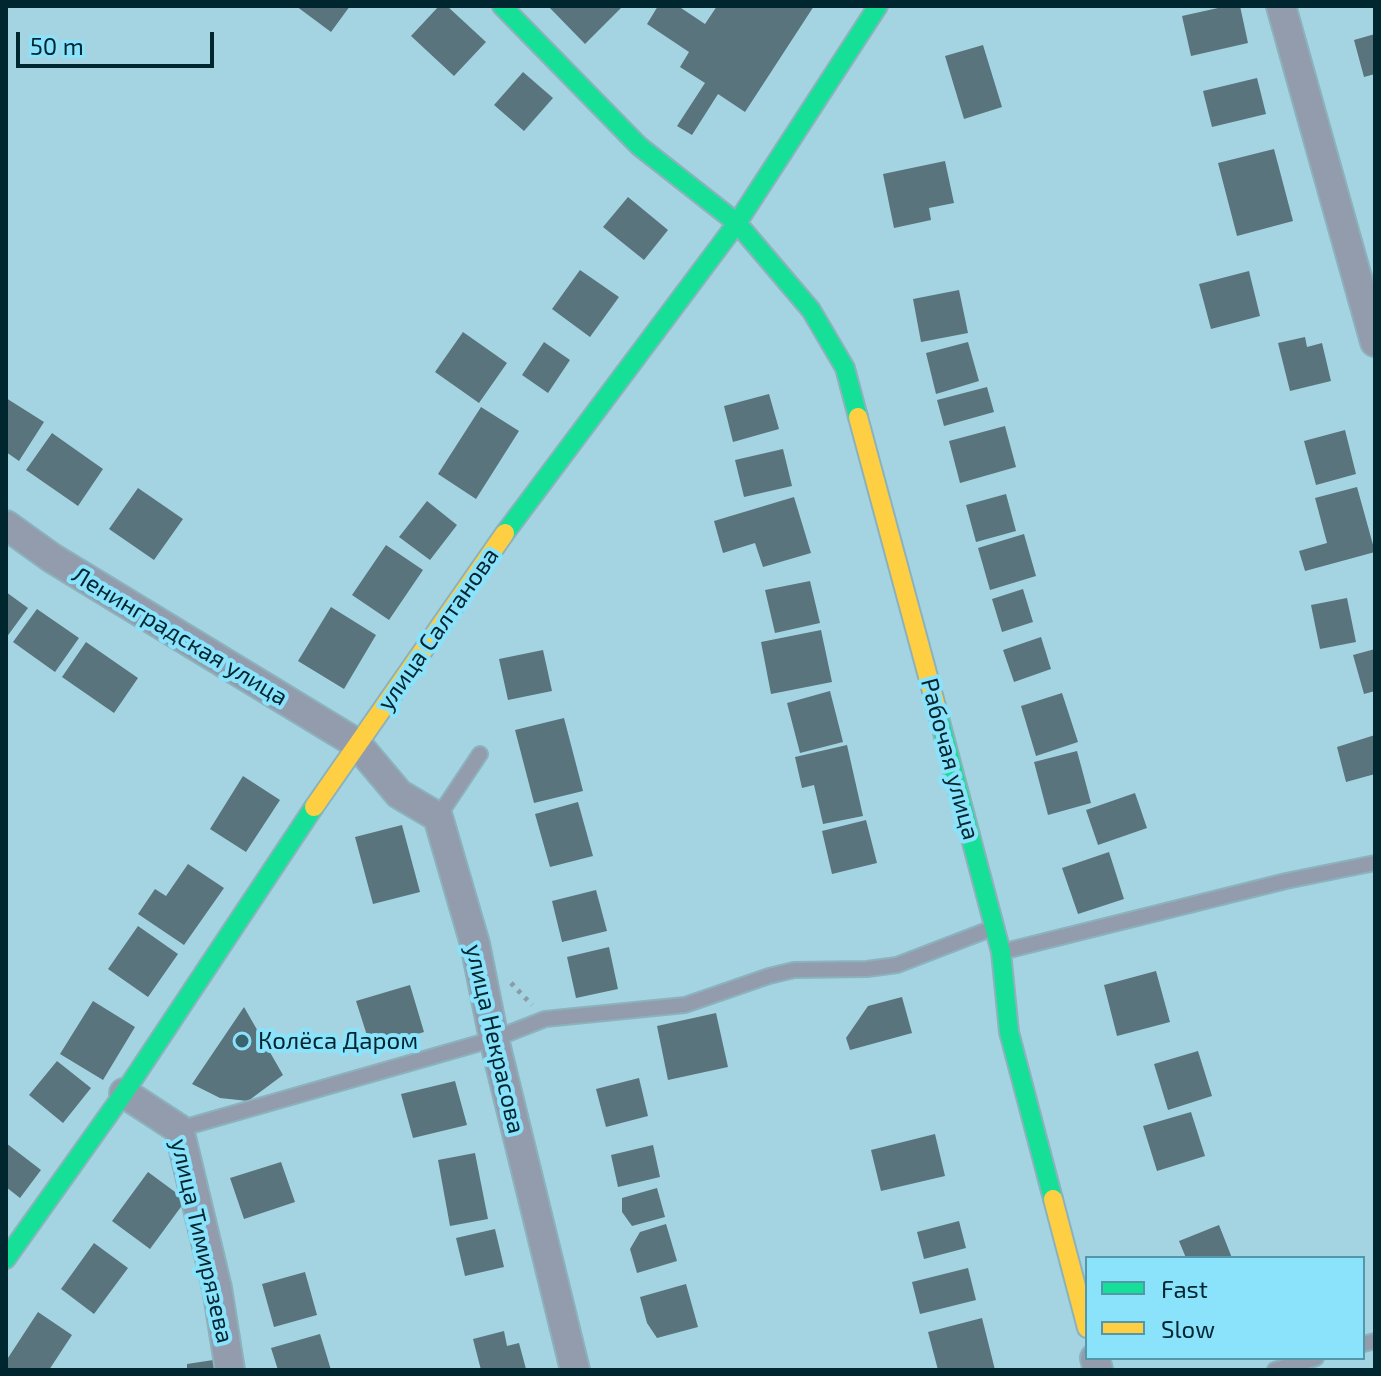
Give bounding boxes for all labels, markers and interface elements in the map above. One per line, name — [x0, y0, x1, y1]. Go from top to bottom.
scale bar — [20, 16, 218, 66]
text: 50 m — [30, 31, 84, 60]
street label: улица Салтанова — [371, 542, 505, 716]
street label: Ленинградская улица — [67, 560, 293, 712]
street label: Рабочая улица — [915, 675, 985, 843]
street label: улица Некрасова — [459, 942, 531, 1136]
place label: Колёса Даром — [258, 1027, 418, 1055]
marker: Колёса Даром — [233, 1032, 251, 1050]
street label: улица Тимирязева — [164, 1136, 240, 1346]
legend — [1085, 1256, 1365, 1360]
text: Fast — [1161, 1274, 1208, 1303]
text: Slow — [1161, 1314, 1215, 1343]

